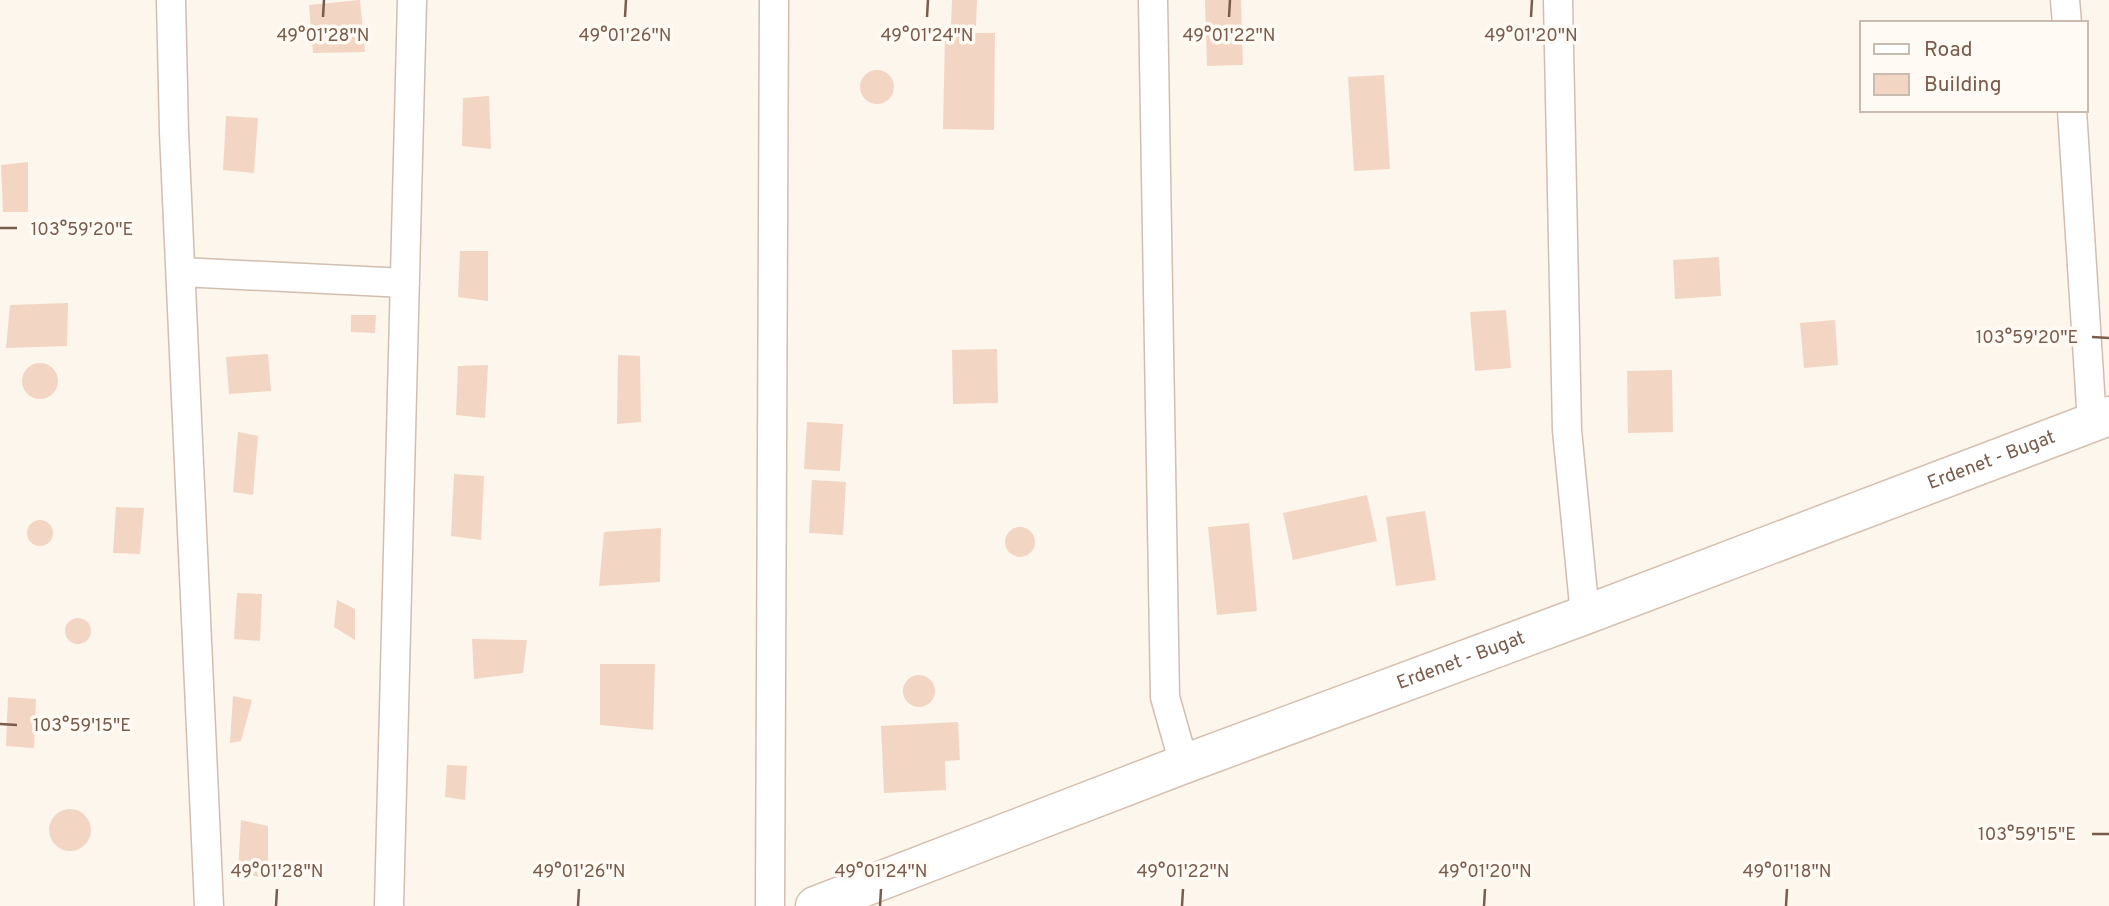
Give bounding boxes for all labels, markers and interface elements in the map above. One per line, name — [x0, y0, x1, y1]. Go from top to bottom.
legend — [1860, 21, 2088, 112]
text: 49°01'28"N — [276, 25, 370, 48]
text: 49°01'26"N — [579, 25, 671, 48]
text: 49°01'24"N — [880, 25, 974, 48]
text: 49°01'22"N — [1182, 25, 1276, 48]
text: 49°01'20"N — [1484, 25, 1578, 48]
text: Road — [1924, 37, 1973, 64]
text: Building — [1924, 72, 2002, 99]
text: 103°59'20"E — [31, 219, 133, 242]
text: 103°59'20"E — [1976, 327, 2078, 350]
street label: Erdenet - Bugat — [1924, 425, 2059, 496]
street label: Erdenet - Bugat — [1394, 626, 1529, 696]
text: 103°59'15"E — [33, 715, 131, 738]
text: 103°59'15"E — [1978, 824, 2076, 847]
text: 49°01'28"N — [230, 861, 324, 884]
text: 49°01'26"N — [533, 861, 625, 884]
text: 49°01'24"N — [834, 861, 928, 884]
text: 49°01'22"N — [1136, 861, 1230, 884]
text: 49°01'20"N — [1438, 861, 1532, 884]
text: 49°01'18"N — [1743, 861, 1831, 884]

